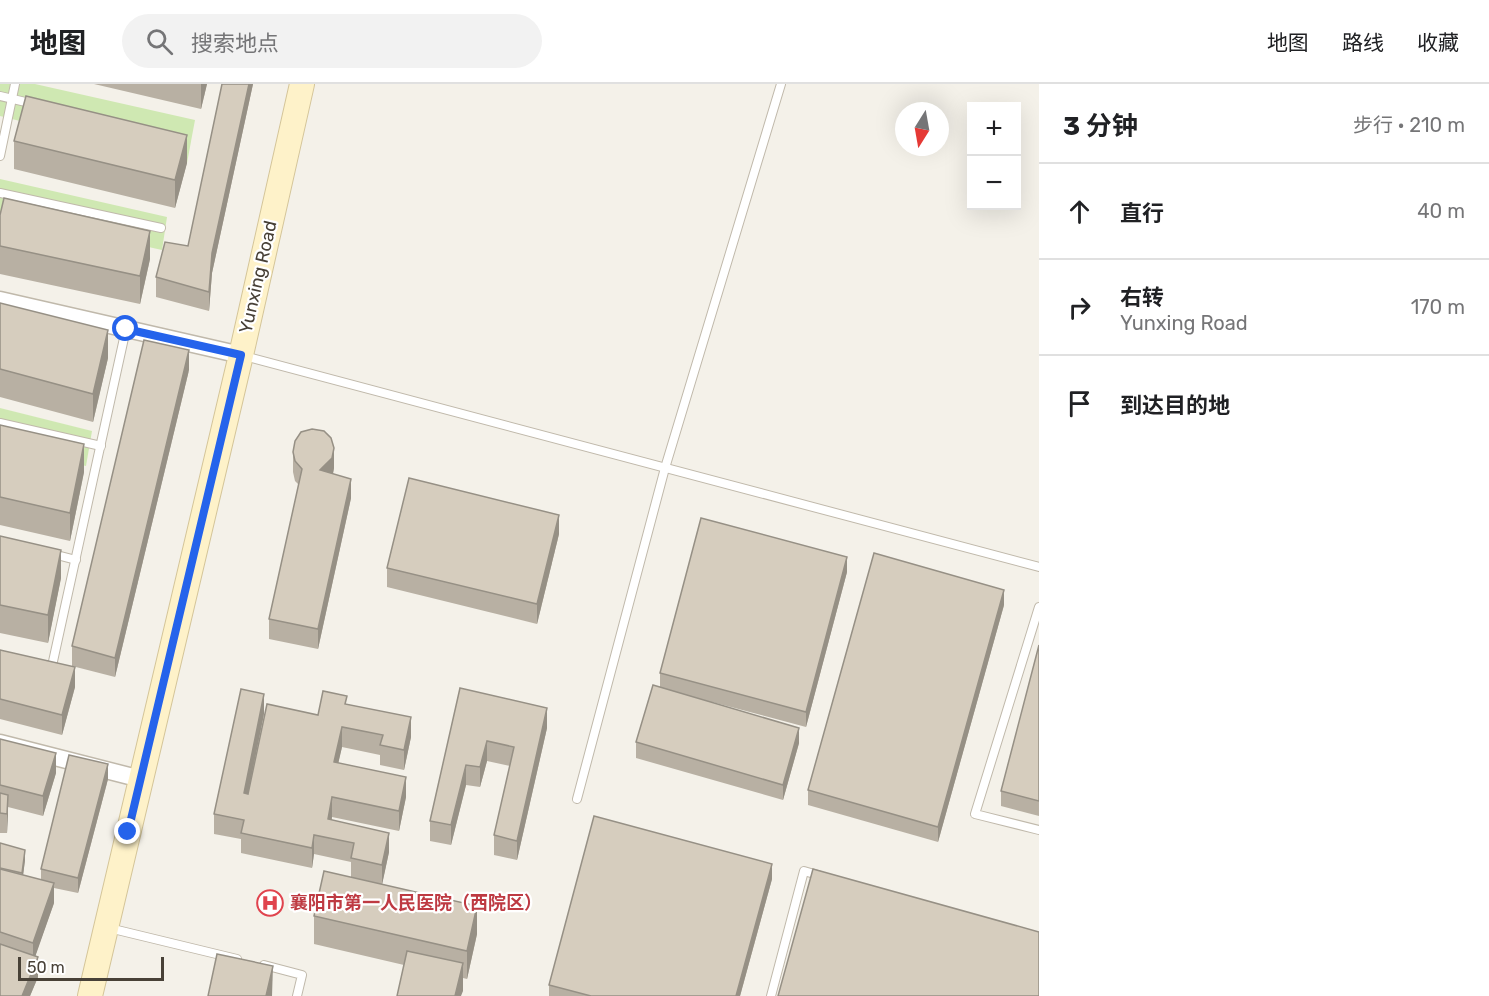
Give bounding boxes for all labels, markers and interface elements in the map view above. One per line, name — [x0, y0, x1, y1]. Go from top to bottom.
search box — [122, 14, 542, 68]
icon: search — [143, 25, 176, 58]
text: 地图 — [30, 27, 86, 60]
text: 搜索地点 — [191, 30, 279, 57]
text: 地图 — [1267, 30, 1309, 55]
text: 路线 — [1342, 30, 1384, 55]
text: 收藏 — [1417, 30, 1459, 55]
north arrow — [895, 102, 949, 156]
map controls — [967, 102, 1021, 210]
button: + — [967, 102, 1021, 156]
text: 3 分钟 — [1063, 111, 1138, 142]
text: 步行 · 210 m — [1353, 113, 1465, 137]
button: − — [967, 156, 1021, 210]
icon: ahead — [1063, 195, 1096, 228]
text: 40 m — [1417, 199, 1465, 223]
text: 直行 — [1120, 200, 1164, 227]
street label: Yunxing Road — [234, 218, 282, 336]
text: 右转 — [1120, 284, 1164, 311]
icon: right — [1063, 291, 1096, 324]
text: 170 m — [1411, 295, 1465, 319]
text: Yunxing Road — [1120, 311, 1248, 335]
route start — [112, 315, 138, 341]
icon: arrive — [1063, 387, 1096, 420]
text: 到达目的地 — [1120, 392, 1230, 419]
route end — [114, 818, 140, 844]
hospital icon: 襄阳市第一人民医院（西院区） — [255, 888, 285, 918]
place label: 襄阳市第一人民医院（西院区） — [290, 892, 542, 914]
scale bar — [18, 954, 164, 982]
text: 50 m — [27, 958, 65, 977]

